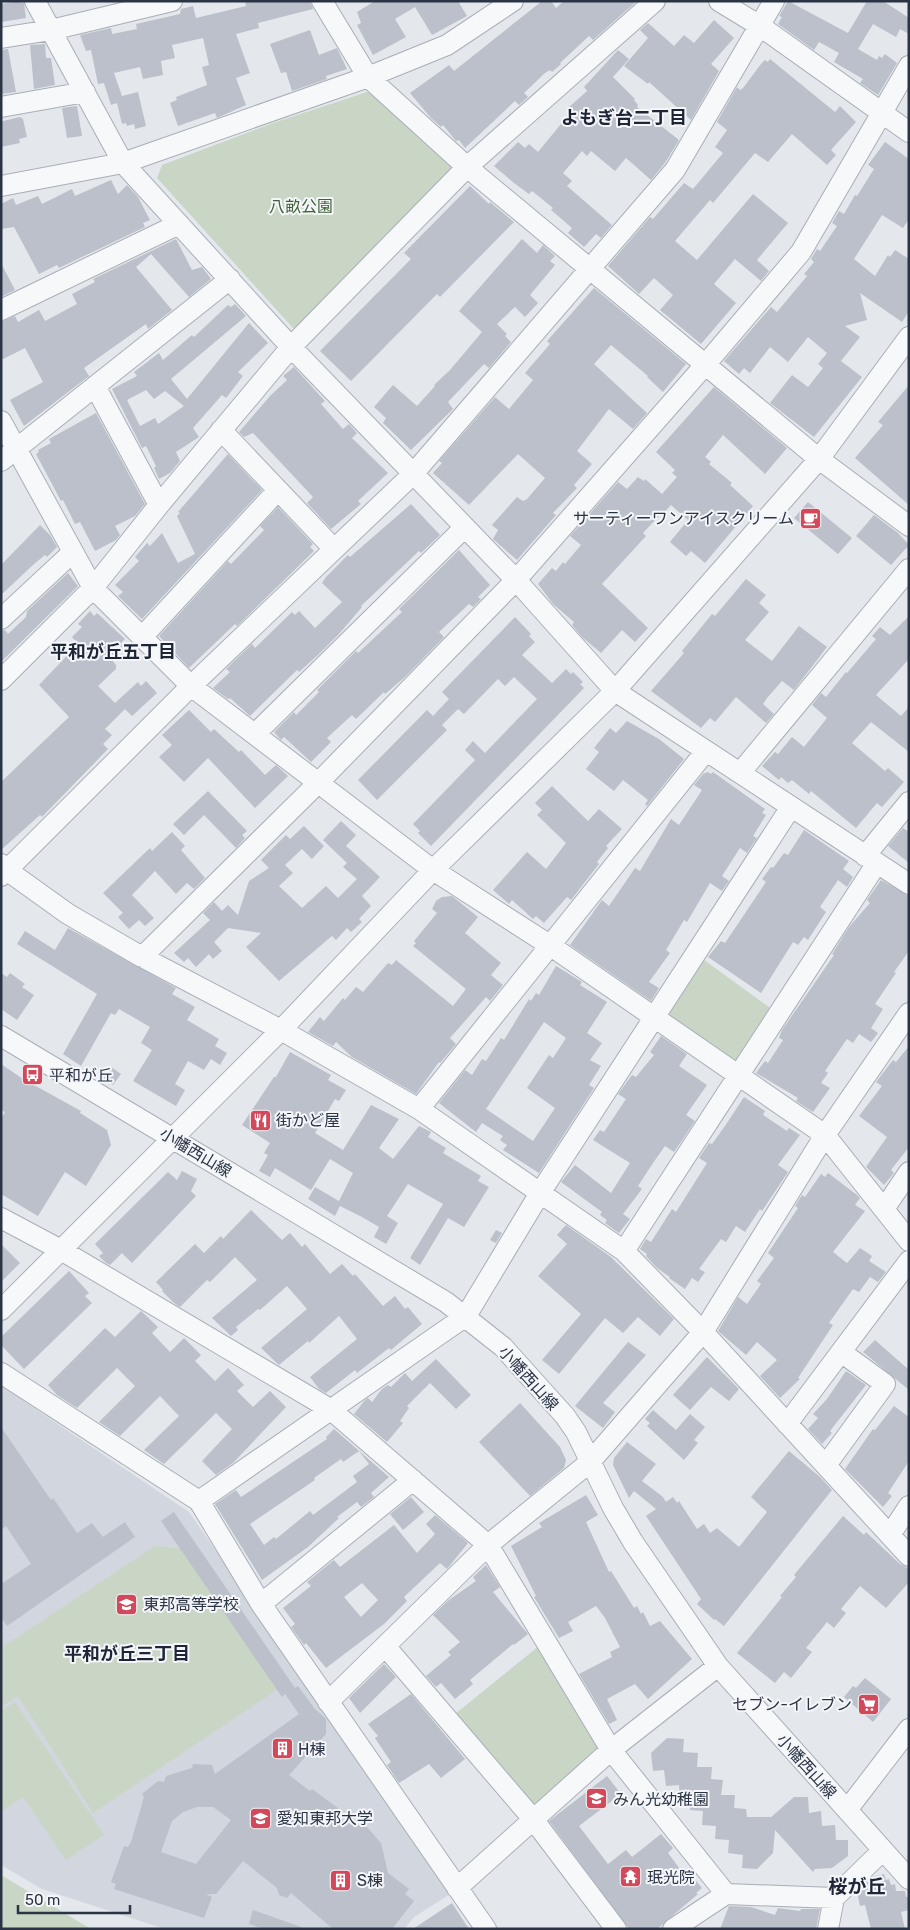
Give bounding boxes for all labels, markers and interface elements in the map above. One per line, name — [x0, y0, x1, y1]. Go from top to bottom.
district label: よもぎ台二丁目 — [561, 107, 687, 129]
park label: 八畝公園 — [269, 197, 333, 216]
cafe icon: サーティーワンアイスクリーム — [798, 506, 822, 530]
place label: サーティーワンアイスクリーム — [573, 509, 794, 528]
district label: 平和が丘五丁目 — [50, 641, 176, 663]
bus stop icon: 平和が丘 — [21, 1063, 45, 1087]
place label: 平和が丘 — [49, 1066, 113, 1085]
restaurant icon: 街かど屋 — [248, 1108, 272, 1132]
place label: 街かど屋 — [276, 1111, 340, 1130]
street label: 小幡西山線 — [157, 1124, 235, 1181]
street label: 小幡西山線 — [495, 1342, 562, 1414]
school or university icon: 東邦高等学校 — [115, 1592, 139, 1616]
place label: 東邦高等学校 — [143, 1595, 239, 1614]
district label: 平和が丘三丁目 — [64, 1643, 190, 1665]
supermarket icon: セブン-イレブン — [856, 1692, 880, 1716]
place label: セブン-イレブン — [732, 1695, 852, 1714]
street label: 小幡西山線 — [773, 1730, 840, 1802]
building icon: H棟 — [270, 1737, 294, 1761]
place label: H棟 — [298, 1740, 325, 1759]
school or university icon: みん光幼稚園 — [585, 1787, 609, 1811]
place label: みん光幼稚園 — [613, 1790, 709, 1809]
school or university icon: 愛知東邦大学 — [249, 1806, 273, 1830]
place label: 愛知東邦大学 — [277, 1809, 373, 1828]
temple icon: 珉光院 — [619, 1865, 643, 1889]
building icon: S棟 — [329, 1868, 353, 1892]
place label: 珉光院 — [647, 1868, 695, 1887]
place label: S棟 — [357, 1871, 383, 1890]
district label: 桜が丘 — [828, 1875, 886, 1898]
scale bar — [18, 1882, 130, 1914]
text: 50 m — [25, 1891, 60, 1909]

